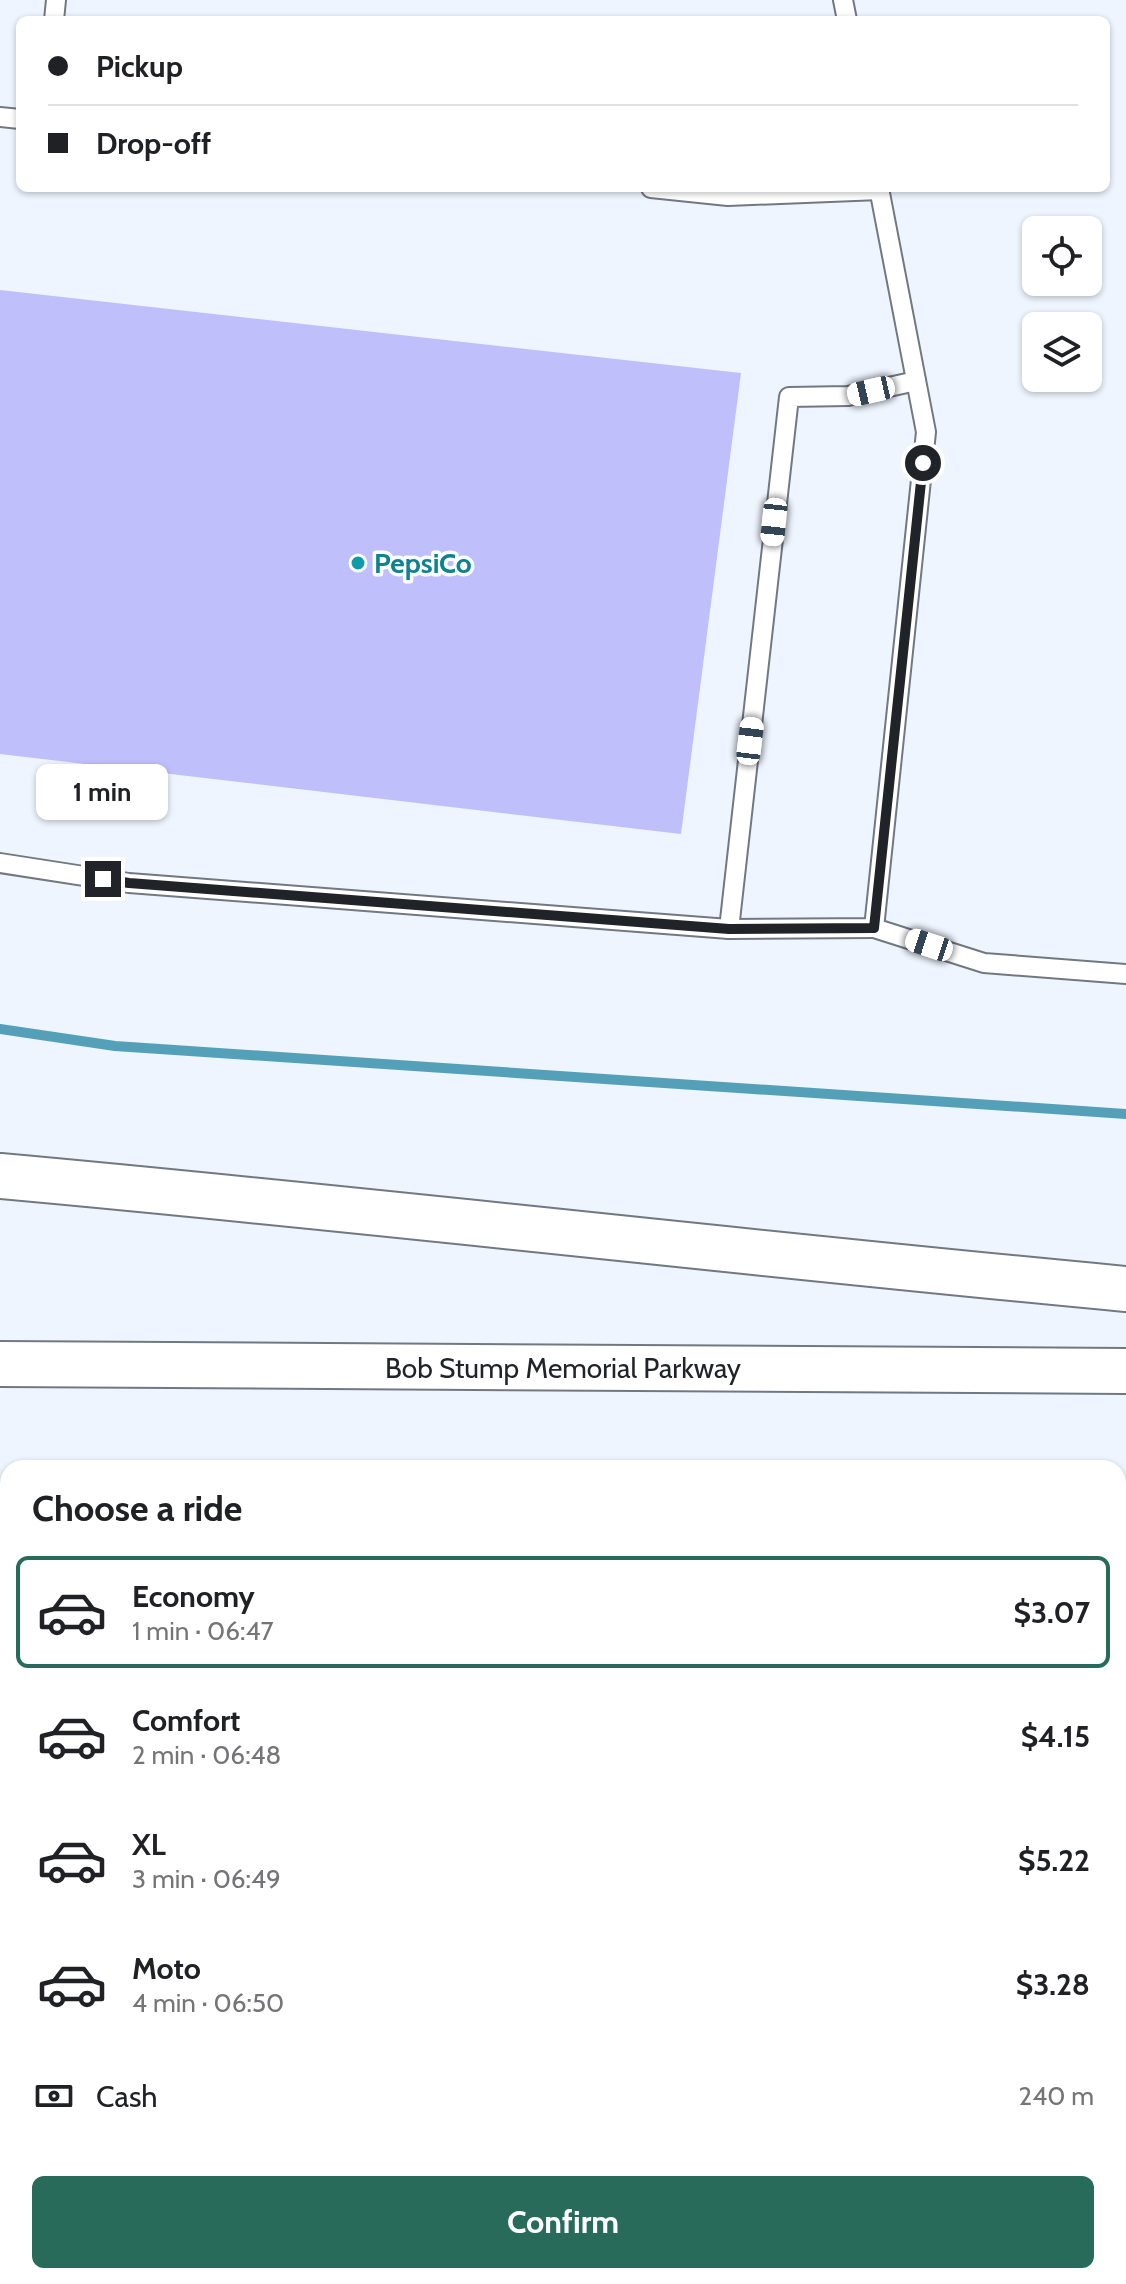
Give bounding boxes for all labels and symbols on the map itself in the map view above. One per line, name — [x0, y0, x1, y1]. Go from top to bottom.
car — [845, 374, 897, 408]
route start — [905, 445, 941, 481]
car — [760, 497, 788, 547]
place label: PepsiCo — [374, 546, 472, 580]
marker: PepsiCo — [349, 554, 367, 572]
car — [735, 716, 765, 766]
callout: 1 min — [37, 763, 169, 819]
route end — [85, 861, 121, 897]
car — [902, 926, 956, 964]
street label: Bob Stump Memorial Parkway — [385, 1351, 741, 1385]

